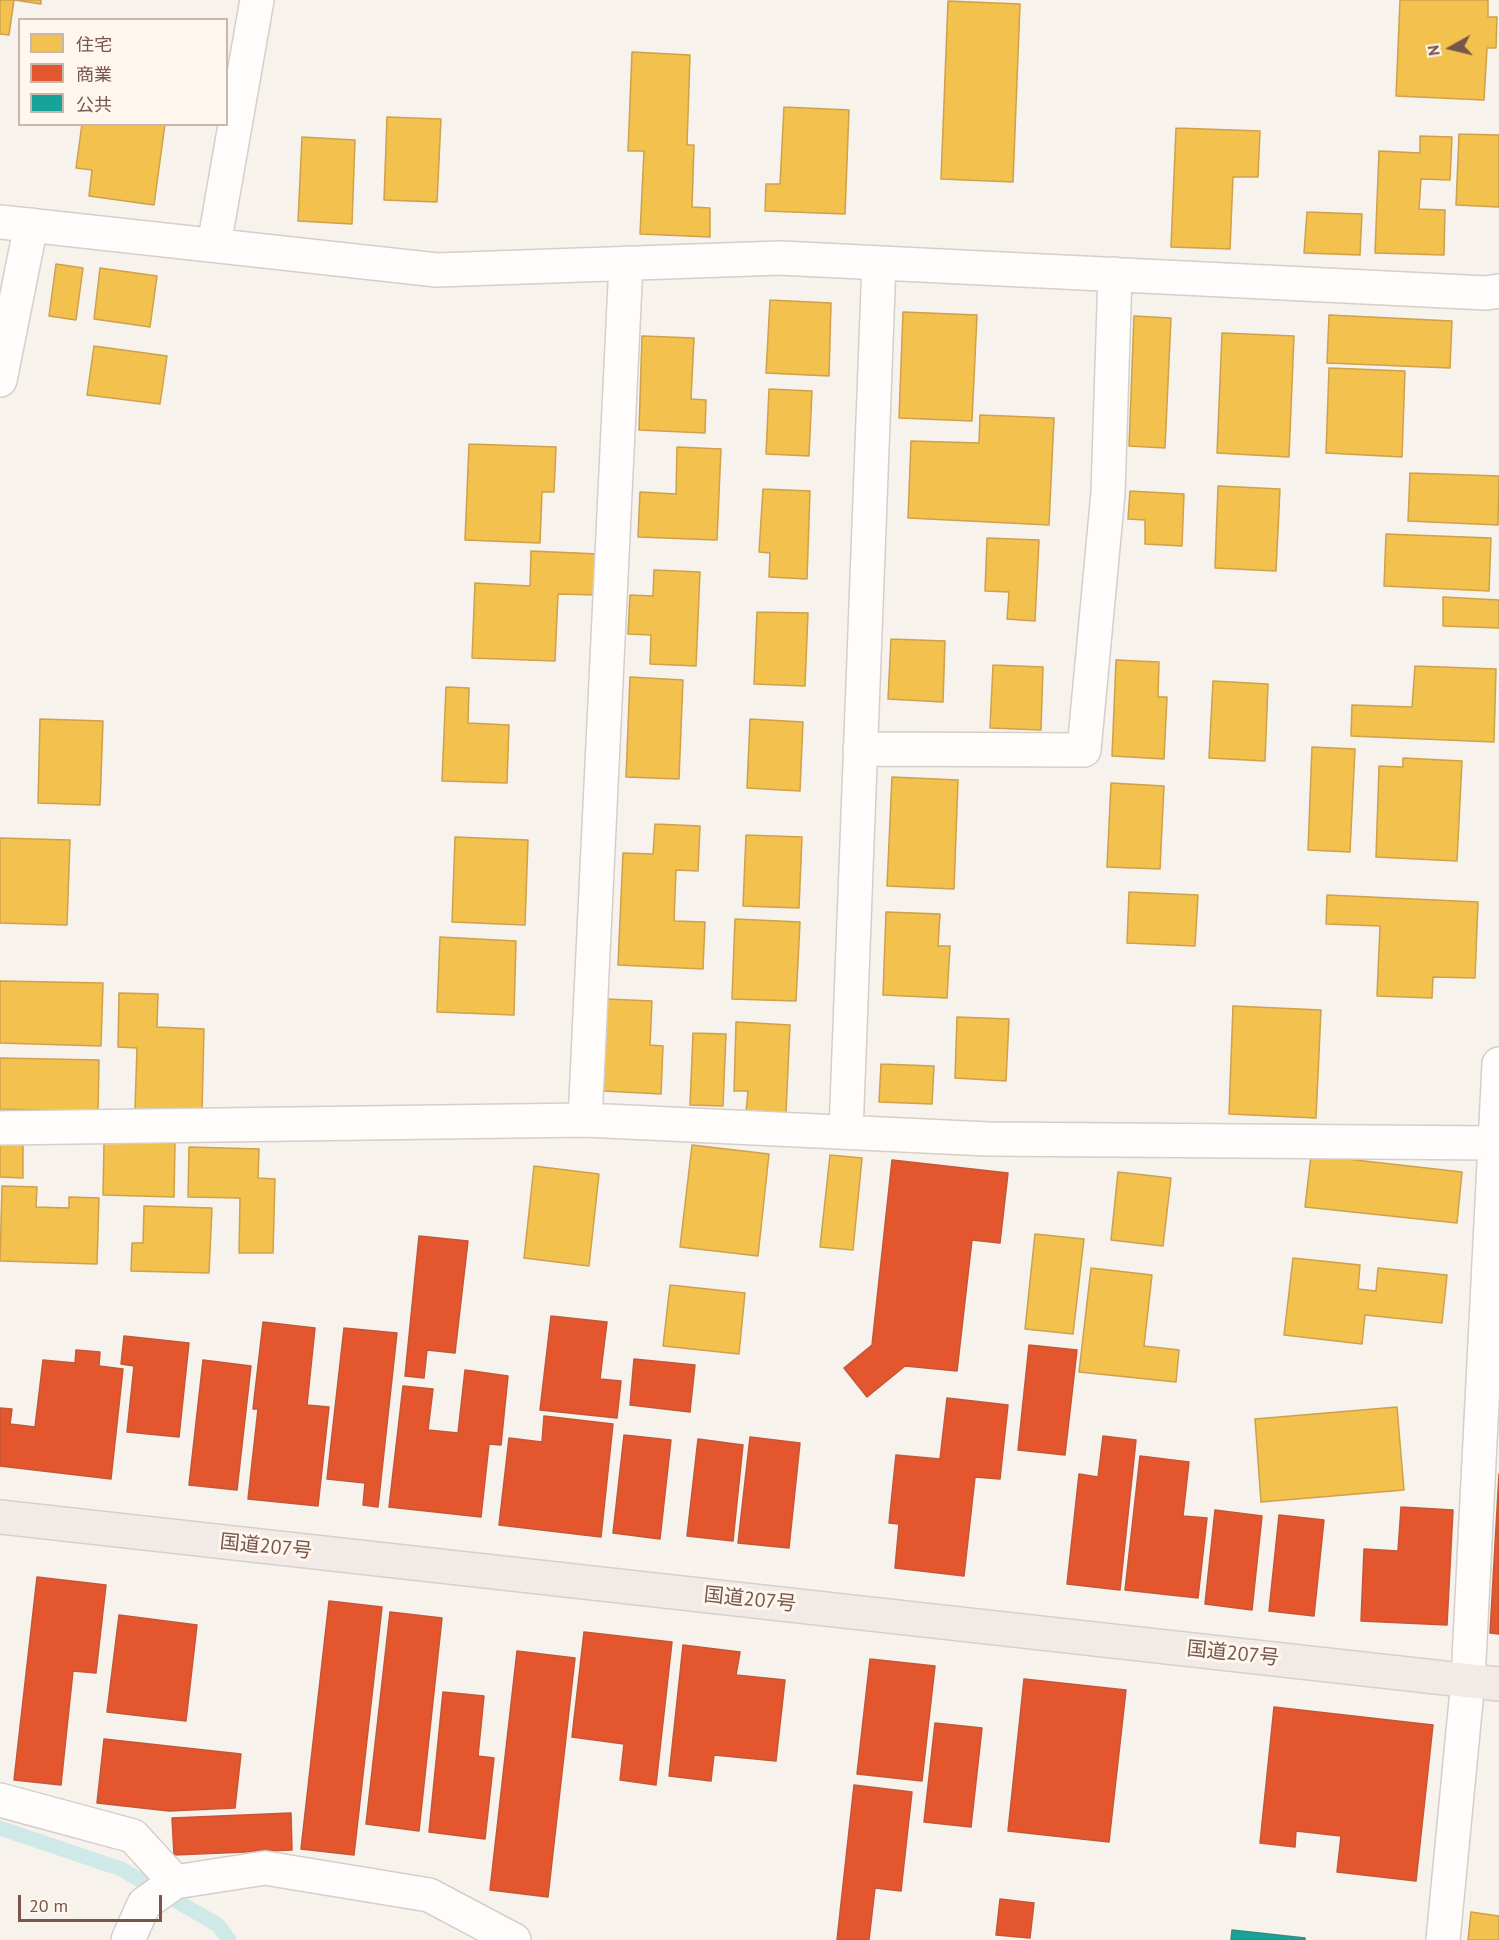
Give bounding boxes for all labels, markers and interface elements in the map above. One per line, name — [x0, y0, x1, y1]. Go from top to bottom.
legend — [18, 18, 228, 126]
north arrow — [1421, 18, 1481, 78]
text: 住宅 — [76, 33, 112, 56]
text: N — [1423, 44, 1444, 57]
text: 商業 — [76, 63, 112, 86]
text: 公共 — [76, 93, 112, 116]
street label: 国道207号 — [219, 1530, 313, 1564]
street label: 国道207号 — [703, 1583, 797, 1617]
street label: 国道207号 — [1186, 1637, 1280, 1671]
scale bar — [21, 1883, 165, 1921]
text: 20 m — [29, 1894, 68, 1917]

